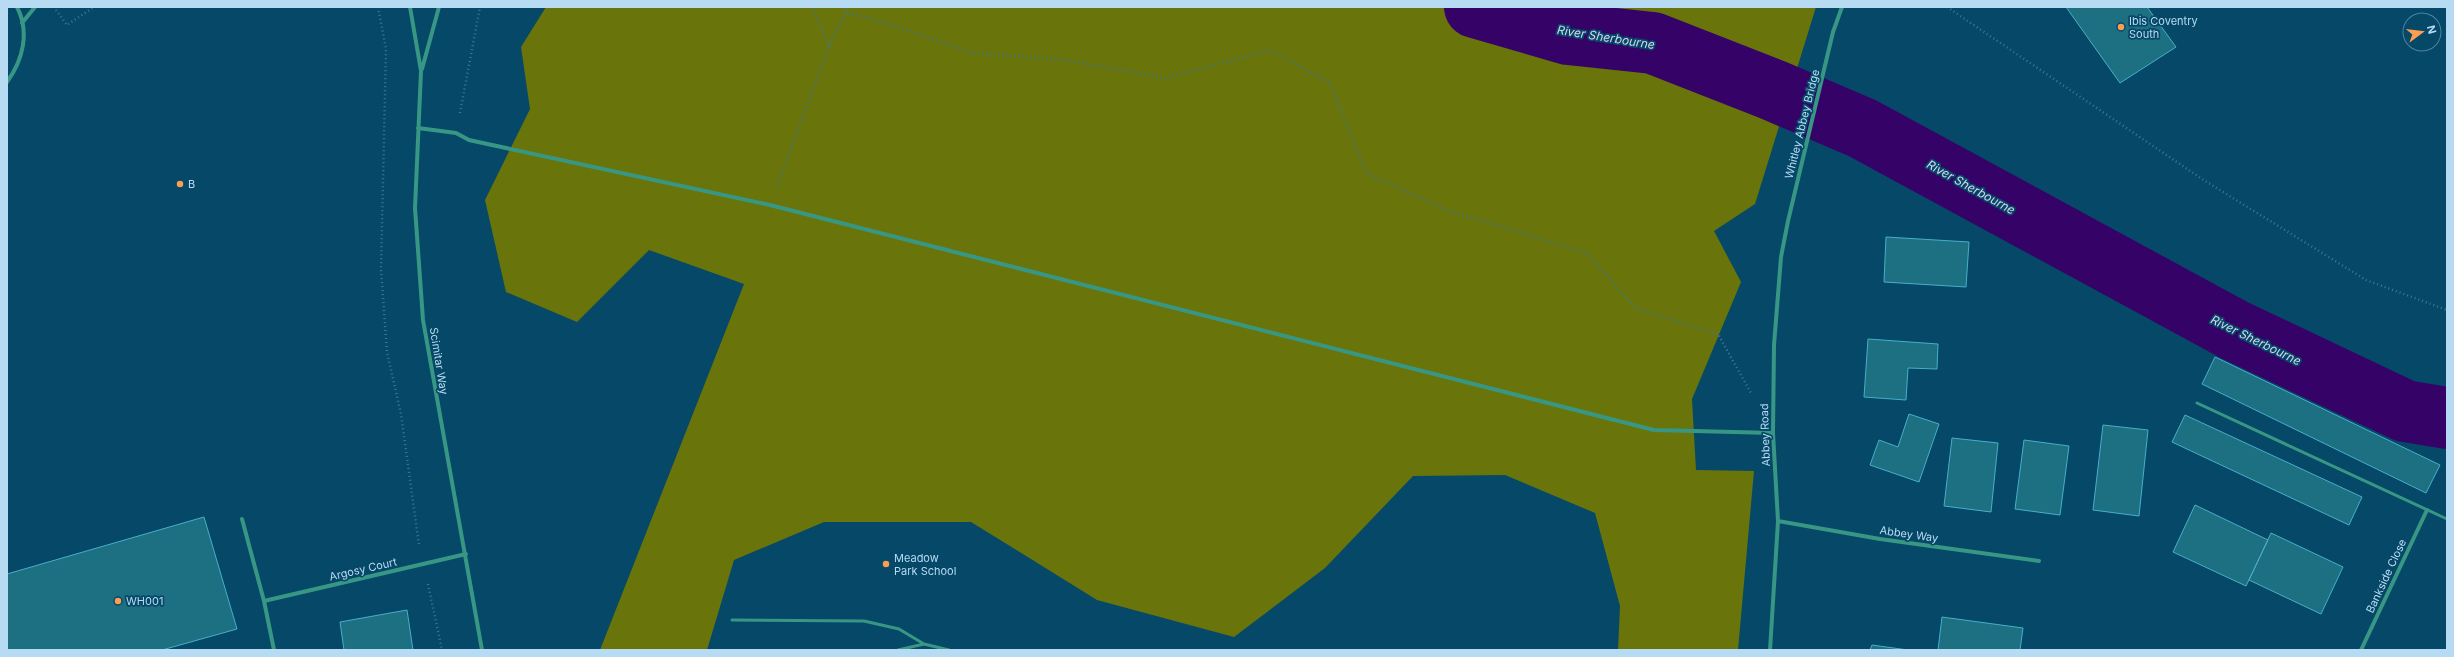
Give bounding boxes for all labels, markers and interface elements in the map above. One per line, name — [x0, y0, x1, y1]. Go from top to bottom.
north arrow — [2402, 12, 2442, 52]
place label: Ibis Coventry South — [2129, 14, 2198, 41]
water label: River Sherbourne — [1556, 22, 1656, 52]
marker: Ibis Coventry South — [2116, 22, 2126, 32]
text: N — [2424, 24, 2440, 35]
street label: Whitley Abbey Bridge — [1782, 68, 1822, 180]
water label: River Sherbourne — [1924, 157, 2018, 218]
place label: B — [188, 177, 195, 191]
marker: B — [175, 179, 185, 189]
water label: River Sherbourne — [2208, 312, 2304, 368]
street label: Scimitar Way — [427, 326, 451, 396]
street label: Abbey Road — [1757, 403, 1773, 467]
street label: Abbey Way — [1879, 523, 1939, 545]
street label: Bankside Close — [2363, 537, 2409, 615]
place label: Meadow Park School — [894, 551, 956, 578]
street label: Argosy Court — [328, 554, 399, 584]
marker: Meadow Park School — [881, 559, 891, 569]
place label: WH001 — [126, 594, 163, 608]
marker: WH001 — [113, 596, 123, 606]

